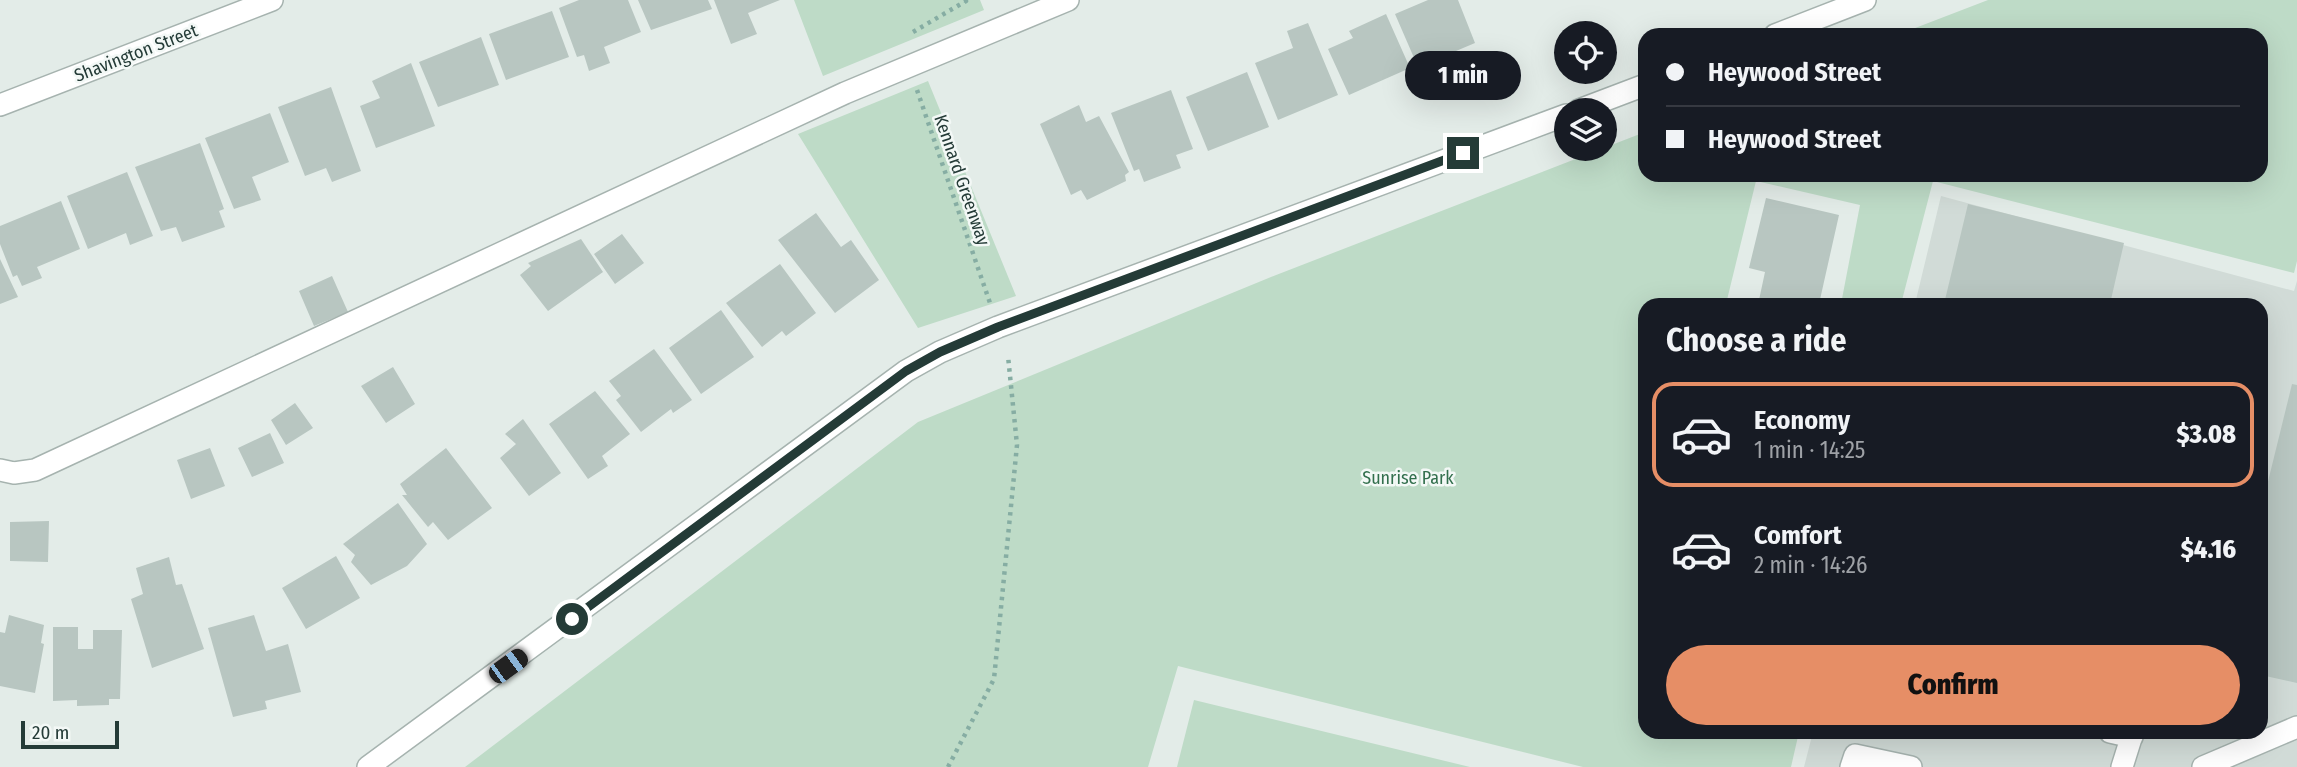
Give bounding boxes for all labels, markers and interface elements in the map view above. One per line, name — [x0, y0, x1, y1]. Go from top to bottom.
street label: Shavington Street — [71, 19, 201, 87]
map controls — [1554, 21, 1617, 161]
button: locate — [1554, 21, 1617, 84]
callout: 1 min — [1405, 52, 1521, 100]
text: Heywood Street — [1708, 57, 1881, 88]
text: 1 min — [1438, 61, 1488, 89]
button: layers — [1554, 98, 1617, 161]
street label: Kennard Greenway — [929, 112, 995, 248]
text: Heywood Street — [1708, 124, 1881, 155]
route end — [1447, 137, 1479, 169]
text: Choose a ride — [1666, 321, 1847, 359]
icon: car — [1670, 403, 1733, 466]
text: Economy — [1754, 405, 1850, 436]
text: $3.08 — [2176, 419, 2236, 450]
text: 1 min · 14:25 — [1754, 436, 1865, 464]
park label: Sunrise Park — [1362, 467, 1454, 489]
icon: car — [1670, 518, 1733, 581]
text: Comfort — [1754, 520, 1842, 551]
text: $4.16 — [2181, 534, 2236, 565]
text: 2 min · 14:26 — [1754, 551, 1867, 579]
route start — [556, 603, 588, 635]
car — [485, 645, 532, 687]
button: Confirm — [1666, 645, 2240, 725]
scale bar — [21, 718, 119, 750]
text: 20 m — [32, 721, 69, 744]

